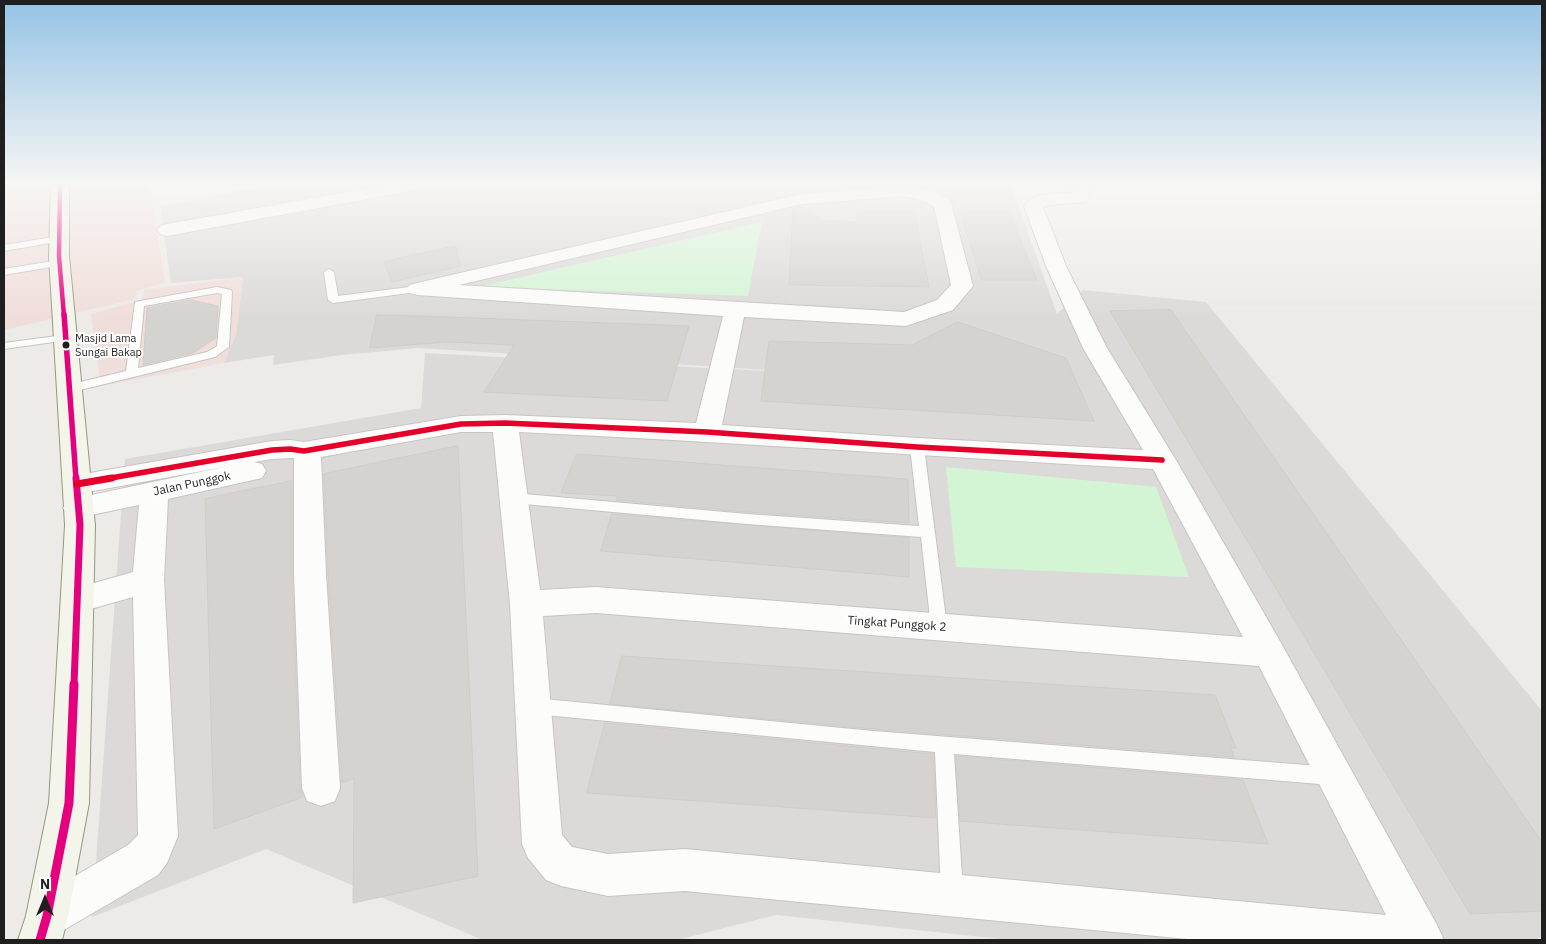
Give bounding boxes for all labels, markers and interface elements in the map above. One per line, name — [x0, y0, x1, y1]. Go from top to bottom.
place label: Masjid Lama Sungai Bakap — [75, 332, 142, 358]
marker: Masjid Lama Sungai Bakap — [61, 340, 71, 350]
street label: Jalan Punggok — [152, 469, 232, 499]
street label: Tingkat Punggok 2 — [847, 613, 947, 635]
north arrow — [20, 874, 70, 924]
text: N — [40, 875, 50, 893]

